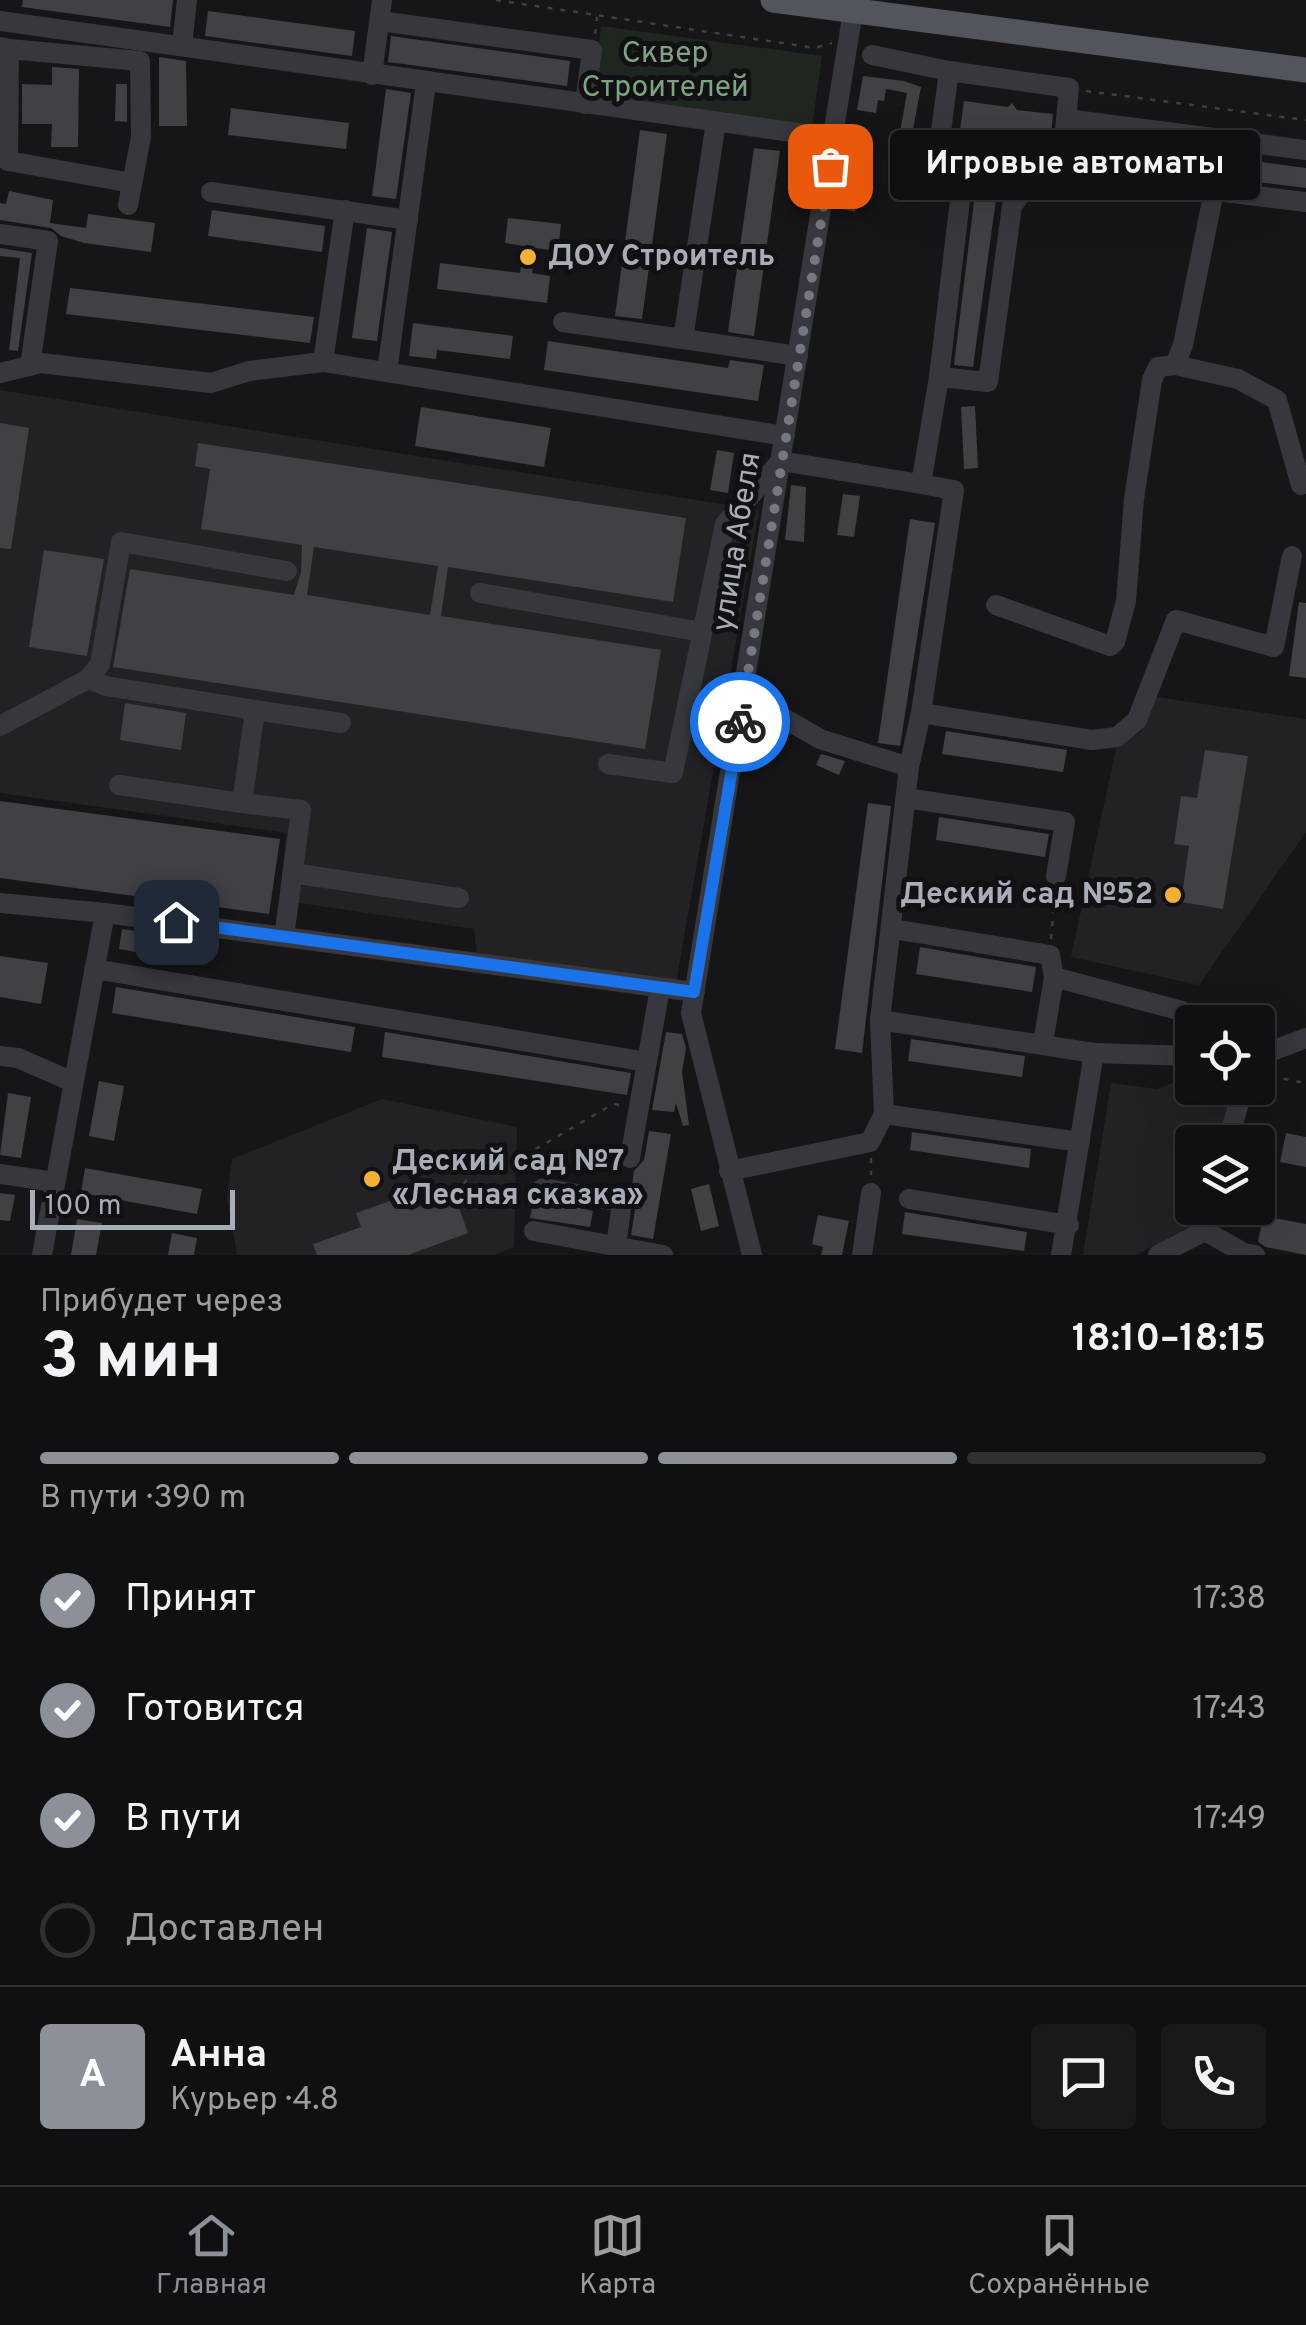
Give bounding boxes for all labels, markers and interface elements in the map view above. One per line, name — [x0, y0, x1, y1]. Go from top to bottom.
park label: Сквер Строителей — [581, 36, 749, 107]
pin — [788, 124, 873, 209]
callout: Игровые автоматы — [890, 131, 1260, 201]
icon: bag — [803, 139, 858, 194]
text: Игровые автоматы — [925, 145, 1225, 185]
place label: ДОУ Строитель — [548, 239, 775, 276]
marker: ДОУ Строитель — [517, 246, 539, 268]
street label: улица Абеля — [706, 450, 770, 634]
courier — [690, 672, 790, 772]
icon: bike — [713, 695, 768, 750]
place label: Деский сад №52 — [900, 877, 1153, 914]
pin — [134, 880, 219, 965]
marker: Деский сад №52 — [1162, 884, 1184, 906]
icon: home — [149, 895, 204, 950]
map controls — [1175, 1005, 1275, 1225]
button: locate — [1175, 1005, 1275, 1105]
button: layers — [1175, 1125, 1275, 1225]
place label: Деский сад №7 «Лесная сказка» — [392, 1144, 644, 1215]
marker: Деский сад №7 «Лесная сказка» — [361, 1168, 383, 1190]
scale bar — [30, 1185, 235, 1230]
text: 100 m — [45, 1189, 121, 1225]
text: Прибудет через — [40, 1283, 283, 1323]
text: 18:10–18:15 — [1072, 1316, 1266, 1365]
text: 3 мин — [40, 1319, 222, 1401]
text: В пути · 390 m — [40, 1479, 246, 1519]
icon: check — [40, 1573, 95, 1628]
text: Принят — [125, 1576, 256, 1625]
text: 17:38 — [1193, 1580, 1266, 1620]
icon: check — [40, 1683, 95, 1738]
text: Готовится — [125, 1686, 304, 1735]
text: 17:43 — [1192, 1690, 1266, 1730]
icon: check — [40, 1793, 95, 1848]
text: В пути — [125, 1796, 242, 1845]
text: 17:49 — [1193, 1800, 1266, 1840]
text: Доставлен — [125, 1906, 324, 1955]
button: chat — [1031, 2024, 1136, 2129]
button: phone — [1161, 2024, 1266, 2129]
text: Анна — [170, 2032, 267, 2081]
text: А — [79, 2052, 106, 2101]
text: Курьер · 4.8 — [170, 2081, 339, 2121]
tab: Главная — [156, 2208, 267, 2304]
tab: Карта — [579, 2208, 656, 2304]
tab: Сохранённые — [968, 2208, 1150, 2304]

